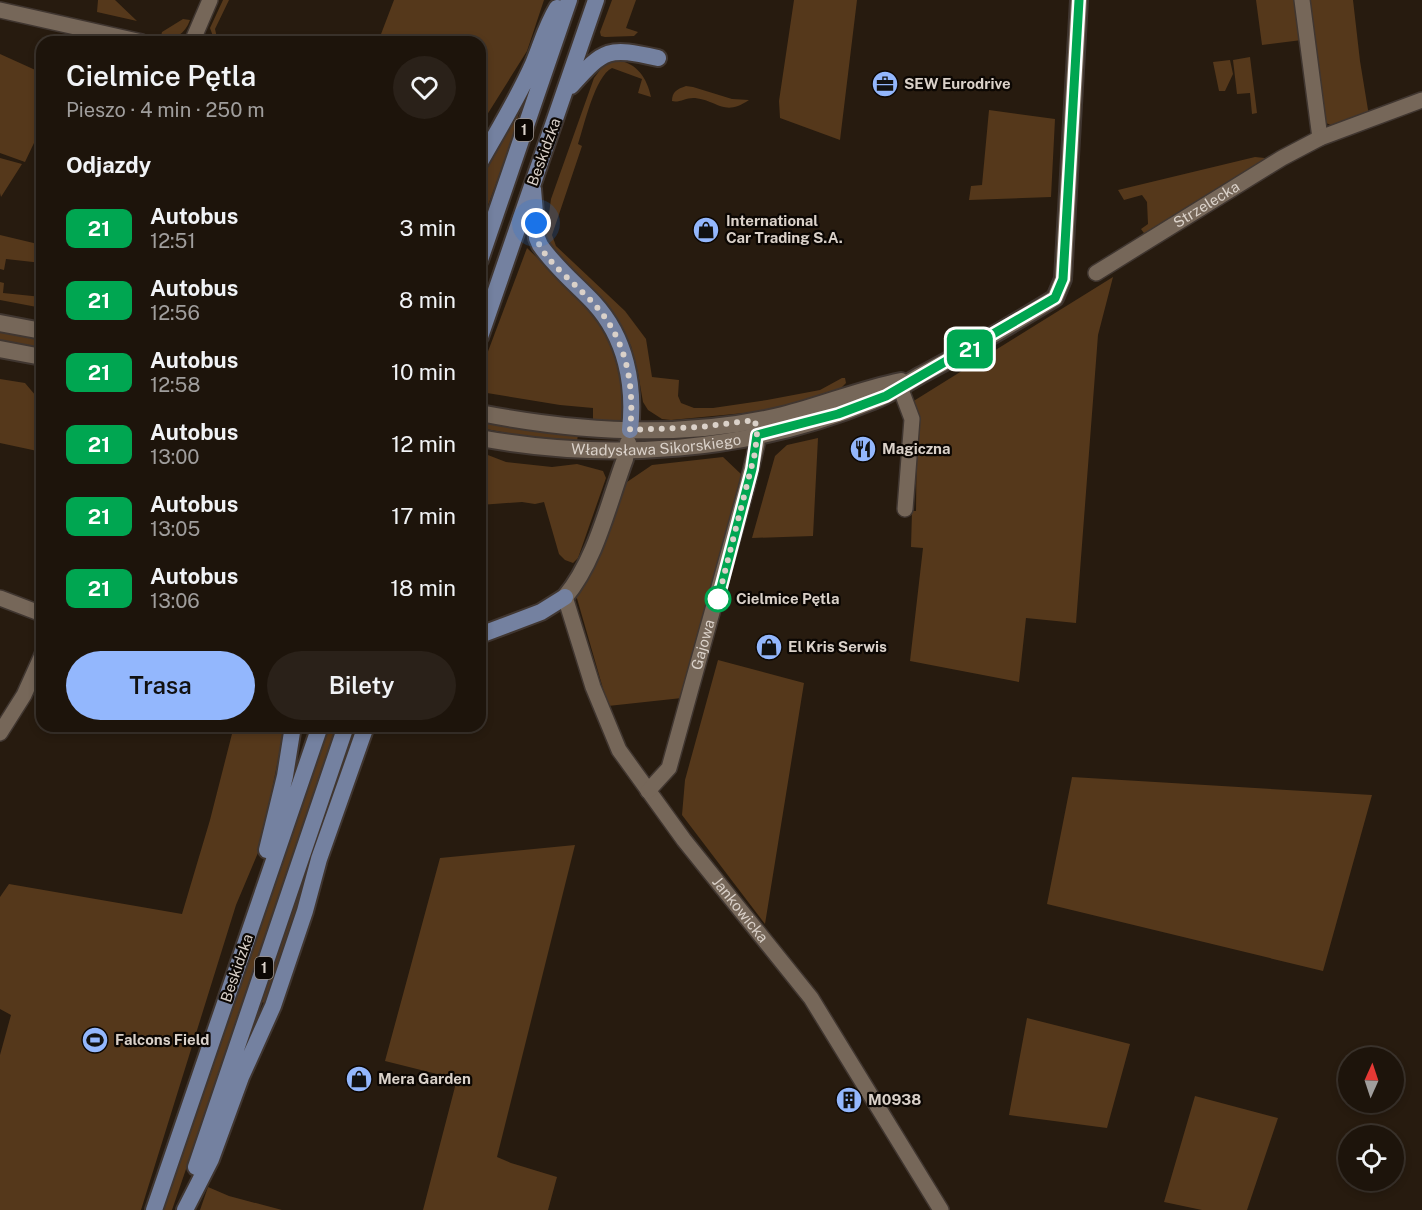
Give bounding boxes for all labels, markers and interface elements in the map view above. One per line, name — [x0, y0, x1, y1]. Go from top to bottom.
button: heart — [393, 56, 456, 119]
text: Cielmice Pętla — [66, 59, 256, 92]
office icon: SEW Eurodrive — [870, 69, 900, 99]
place label: SEW Eurodrive — [904, 75, 1011, 92]
text: Pieszo · 4 min · 250 m — [66, 98, 265, 122]
street label: Beskidzka — [523, 116, 564, 188]
road number: 1 — [515, 119, 533, 141]
text: Odjazdy — [66, 152, 151, 178]
street label: Strzelecka — [1170, 177, 1242, 231]
text: Autobus — [150, 203, 238, 229]
your location — [521, 208, 551, 238]
place label: International Car Trading S.A. — [726, 212, 843, 246]
text: 3 min — [399, 215, 456, 241]
shop icon: International Car Trading S.A. — [691, 215, 721, 245]
text: 21 — [88, 216, 110, 241]
text: 12:51 — [150, 229, 196, 253]
text: Autobus — [150, 275, 238, 301]
text: 8 min — [399, 287, 456, 313]
text: 21 — [88, 288, 110, 313]
text: 12:56 — [150, 301, 200, 325]
line badge: 21 — [943, 330, 997, 368]
text: 21 — [959, 337, 981, 362]
text: Autobus — [150, 347, 238, 373]
text: 10 min — [391, 359, 456, 385]
text: 21 — [88, 360, 110, 385]
text: 12:58 — [150, 373, 200, 397]
text: Autobus — [150, 419, 238, 445]
street label: Władysława Sikorskiego — [571, 430, 742, 458]
text: 12 min — [391, 431, 456, 457]
text: 21 — [88, 432, 110, 457]
restaurant icon: Magiczna — [848, 434, 878, 464]
place label: Magiczna — [882, 440, 950, 457]
text: 13:00 — [150, 445, 200, 469]
text: Autobus — [150, 491, 238, 517]
text: 17 min — [391, 503, 456, 529]
text: 21 — [88, 504, 110, 529]
text: 13:05 — [150, 517, 200, 541]
text: Autobus — [150, 563, 238, 589]
text: 18 min — [390, 575, 456, 601]
text: 21 — [88, 576, 110, 601]
marker: Cielmice Pętla — [705, 586, 731, 612]
text: 13:06 — [150, 589, 200, 613]
place label: Cielmice Pętla — [736, 590, 839, 607]
street label: Gajowa — [688, 618, 718, 672]
shop icon: El Kris Serwis — [754, 632, 784, 662]
place label: El Kris Serwis — [788, 638, 887, 655]
button: Trasa — [66, 651, 255, 720]
button: Bilety — [267, 651, 456, 720]
street label: Jankowicka — [709, 873, 772, 946]
street label: Beskidzka — [217, 932, 256, 1004]
road number: 1 — [255, 957, 273, 979]
sports icon: Falcons Field — [80, 1025, 110, 1055]
place label: Falcons Field — [115, 1031, 209, 1048]
north arrow — [1338, 1047, 1404, 1113]
map controls — [1338, 1047, 1404, 1191]
shop icon: Mera Garden — [344, 1064, 374, 1094]
place label: Mera Garden — [378, 1070, 471, 1087]
building icon: M0938 — [834, 1085, 864, 1115]
place label: M0938 — [868, 1091, 921, 1108]
button: locate — [1338, 1125, 1404, 1191]

